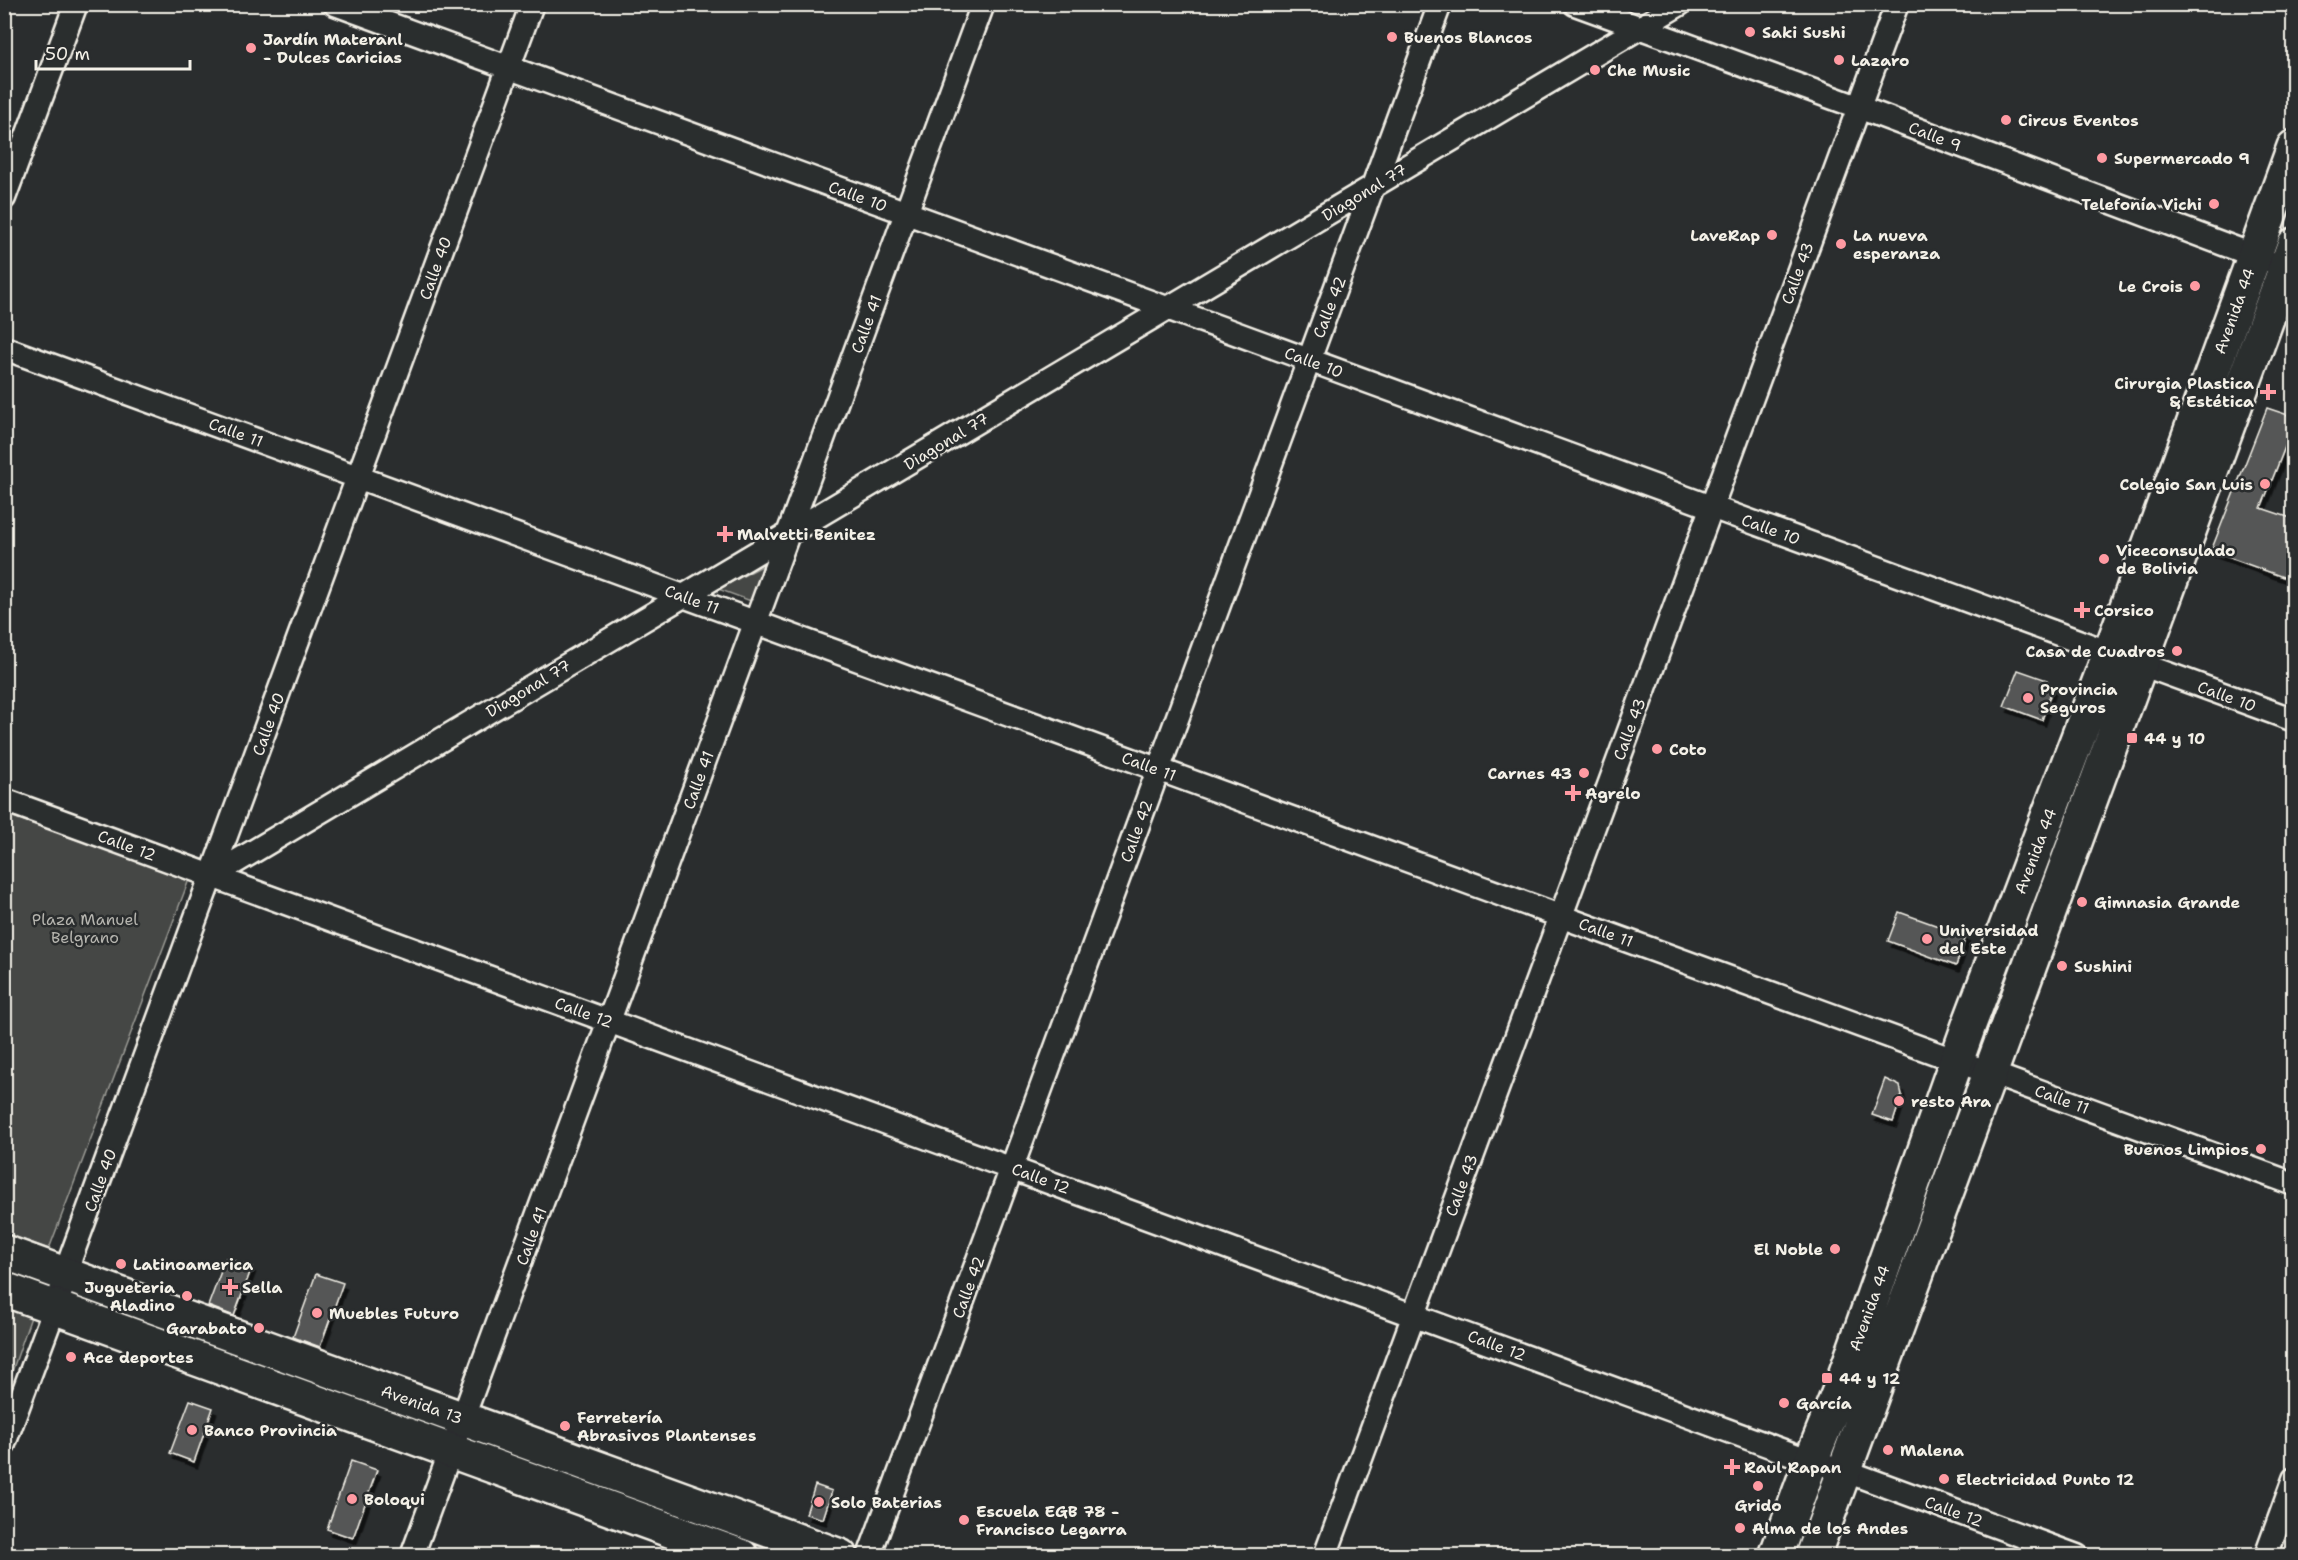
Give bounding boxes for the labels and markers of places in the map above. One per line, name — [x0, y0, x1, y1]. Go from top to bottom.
place label: Saki Sushi — [1762, 22, 1846, 43]
marker: Saki Sushi — [1743, 25, 1757, 39]
place label: Buenos Blancos — [1404, 27, 1533, 48]
place label: Jardín Materanl - Dulces Caricias — [263, 29, 403, 68]
marker: Buenos Blancos — [1385, 30, 1399, 44]
marker: Jardín Materanl - Dulces Caricias — [244, 41, 258, 55]
place label: Lazaro — [1851, 50, 1909, 71]
marker: Lazaro — [1832, 53, 1846, 67]
place label: Che Music — [1607, 60, 1690, 81]
marker: Che Music — [1588, 63, 1602, 77]
place label: Circus Eventos — [2018, 110, 2139, 131]
marker: Circus Eventos — [1999, 113, 2013, 127]
place label: Supermercado 9 — [2114, 148, 2250, 169]
marker: Supermercado 9 — [2095, 151, 2109, 165]
place label: Telefonía Vichi — [2081, 194, 2202, 215]
marker: Telefonía Vichi — [2207, 197, 2221, 211]
place label: LaveRap — [1690, 225, 1760, 246]
place label: La nueva esperanza — [1853, 225, 1940, 264]
marker: LaveRap — [1765, 228, 1779, 242]
marker: La nueva esperanza — [1834, 237, 1848, 251]
place label: Le Crois — [2118, 276, 2183, 297]
marker: Le Crois — [2188, 279, 2202, 293]
place label: Cirurgia Plastica & Estética — [2114, 373, 2254, 412]
marker: Cirurgia Plastica & Estética — [2259, 383, 2277, 401]
place label: Colegio San Luis — [2120, 474, 2253, 495]
marker: Colegio San Luis — [2258, 477, 2272, 491]
place label: Malvetti Benitez — [737, 524, 876, 545]
marker: Malvetti Benitez — [718, 527, 732, 541]
place label: Viceconsulado de Bolivia — [2116, 540, 2235, 579]
marker: Viceconsulado de Bolivia — [2097, 552, 2111, 566]
place label: Corsico — [2094, 600, 2154, 621]
marker: Corsico — [2075, 603, 2089, 617]
place label: Casa de Cuadros — [2026, 641, 2165, 662]
marker: Casa de Cuadros — [2170, 644, 2184, 658]
place label: Provincia Seguros — [2040, 679, 2117, 718]
marker: Provincia Seguros — [2021, 691, 2035, 705]
place label: 44 y 10 — [2144, 728, 2205, 749]
marker: 44 y 10 — [2125, 731, 2139, 745]
place label: Coto — [1669, 739, 1707, 760]
marker: Coto — [1650, 742, 1664, 756]
place label: Carnes 43 — [1487, 763, 1572, 784]
marker: Carnes 43 — [1577, 766, 1591, 780]
place label: Agrelo — [1585, 783, 1641, 804]
marker: Agrelo — [1566, 786, 1580, 800]
place label: Gimnasia Grande — [2094, 892, 2240, 913]
marker: Gimnasia Grande — [2075, 895, 2089, 909]
place label: Universidad del Este — [1939, 920, 2038, 959]
marker: Universidad del Este — [1920, 932, 1934, 946]
place label: Sushini — [2074, 956, 2132, 977]
marker: Sushini — [2055, 959, 2069, 973]
place label: resto Ara — [1911, 1091, 1991, 1112]
marker: resto Ara — [1892, 1094, 1906, 1108]
place label: Buenos Limpios — [2124, 1139, 2249, 1160]
marker: Buenos Limpios — [2254, 1142, 2268, 1156]
place label: El Noble — [1754, 1239, 1823, 1260]
marker: El Noble — [1828, 1242, 1842, 1256]
place label: Latinoamerica — [133, 1254, 253, 1275]
marker: Latinoamerica — [114, 1257, 128, 1271]
place label: Jugueteria Aladino — [84, 1277, 175, 1316]
place label: Sella — [242, 1277, 282, 1298]
marker: Sella — [223, 1280, 237, 1294]
marker: Jugueteria Aladino — [180, 1289, 194, 1303]
place label: Muebles Futuro — [329, 1303, 459, 1324]
marker: Muebles Futuro — [310, 1306, 324, 1320]
place label: Garabato — [166, 1318, 247, 1339]
marker: Garabato — [252, 1321, 266, 1335]
place label: Ace deportes — [83, 1347, 194, 1368]
marker: Ace deportes — [64, 1350, 78, 1364]
place label: 44 y 12 — [1839, 1368, 1900, 1389]
marker: 44 y 12 — [1820, 1371, 1834, 1385]
place label: García — [1796, 1393, 1852, 1414]
marker: García — [1777, 1396, 1791, 1410]
place label: Ferretería Abrasivos Plantenses — [577, 1407, 756, 1446]
marker: Ferretería Abrasivos Plantenses — [558, 1419, 572, 1433]
place label: Banco Provincia — [204, 1420, 337, 1441]
marker: Banco Provincia — [185, 1423, 199, 1437]
place label: Malena — [1900, 1440, 1964, 1461]
marker: Malena — [1881, 1443, 1895, 1457]
place label: Raul Rapan — [1744, 1457, 1842, 1478]
marker: Raul Rapan — [1725, 1460, 1739, 1474]
place label: Electricidad Punto 12 — [1956, 1469, 2134, 1490]
marker: Electricidad Punto 12 — [1937, 1472, 1951, 1486]
marker: Grido — [1751, 1479, 1765, 1493]
place label: Boloqui — [364, 1489, 425, 1510]
marker: Boloqui — [345, 1492, 359, 1506]
place label: Solo Baterias — [831, 1492, 942, 1513]
marker: Solo Baterias — [812, 1495, 826, 1509]
place label: Grido — [1734, 1495, 1782, 1516]
place label: Escuela EGB 78 - Francisco Legarra — [976, 1501, 1127, 1540]
marker: Escuela EGB 78 - Francisco Legarra — [957, 1513, 971, 1527]
place label: Alma de los Andes — [1752, 1518, 1908, 1539]
marker: Alma de los Andes — [1733, 1521, 1747, 1535]

